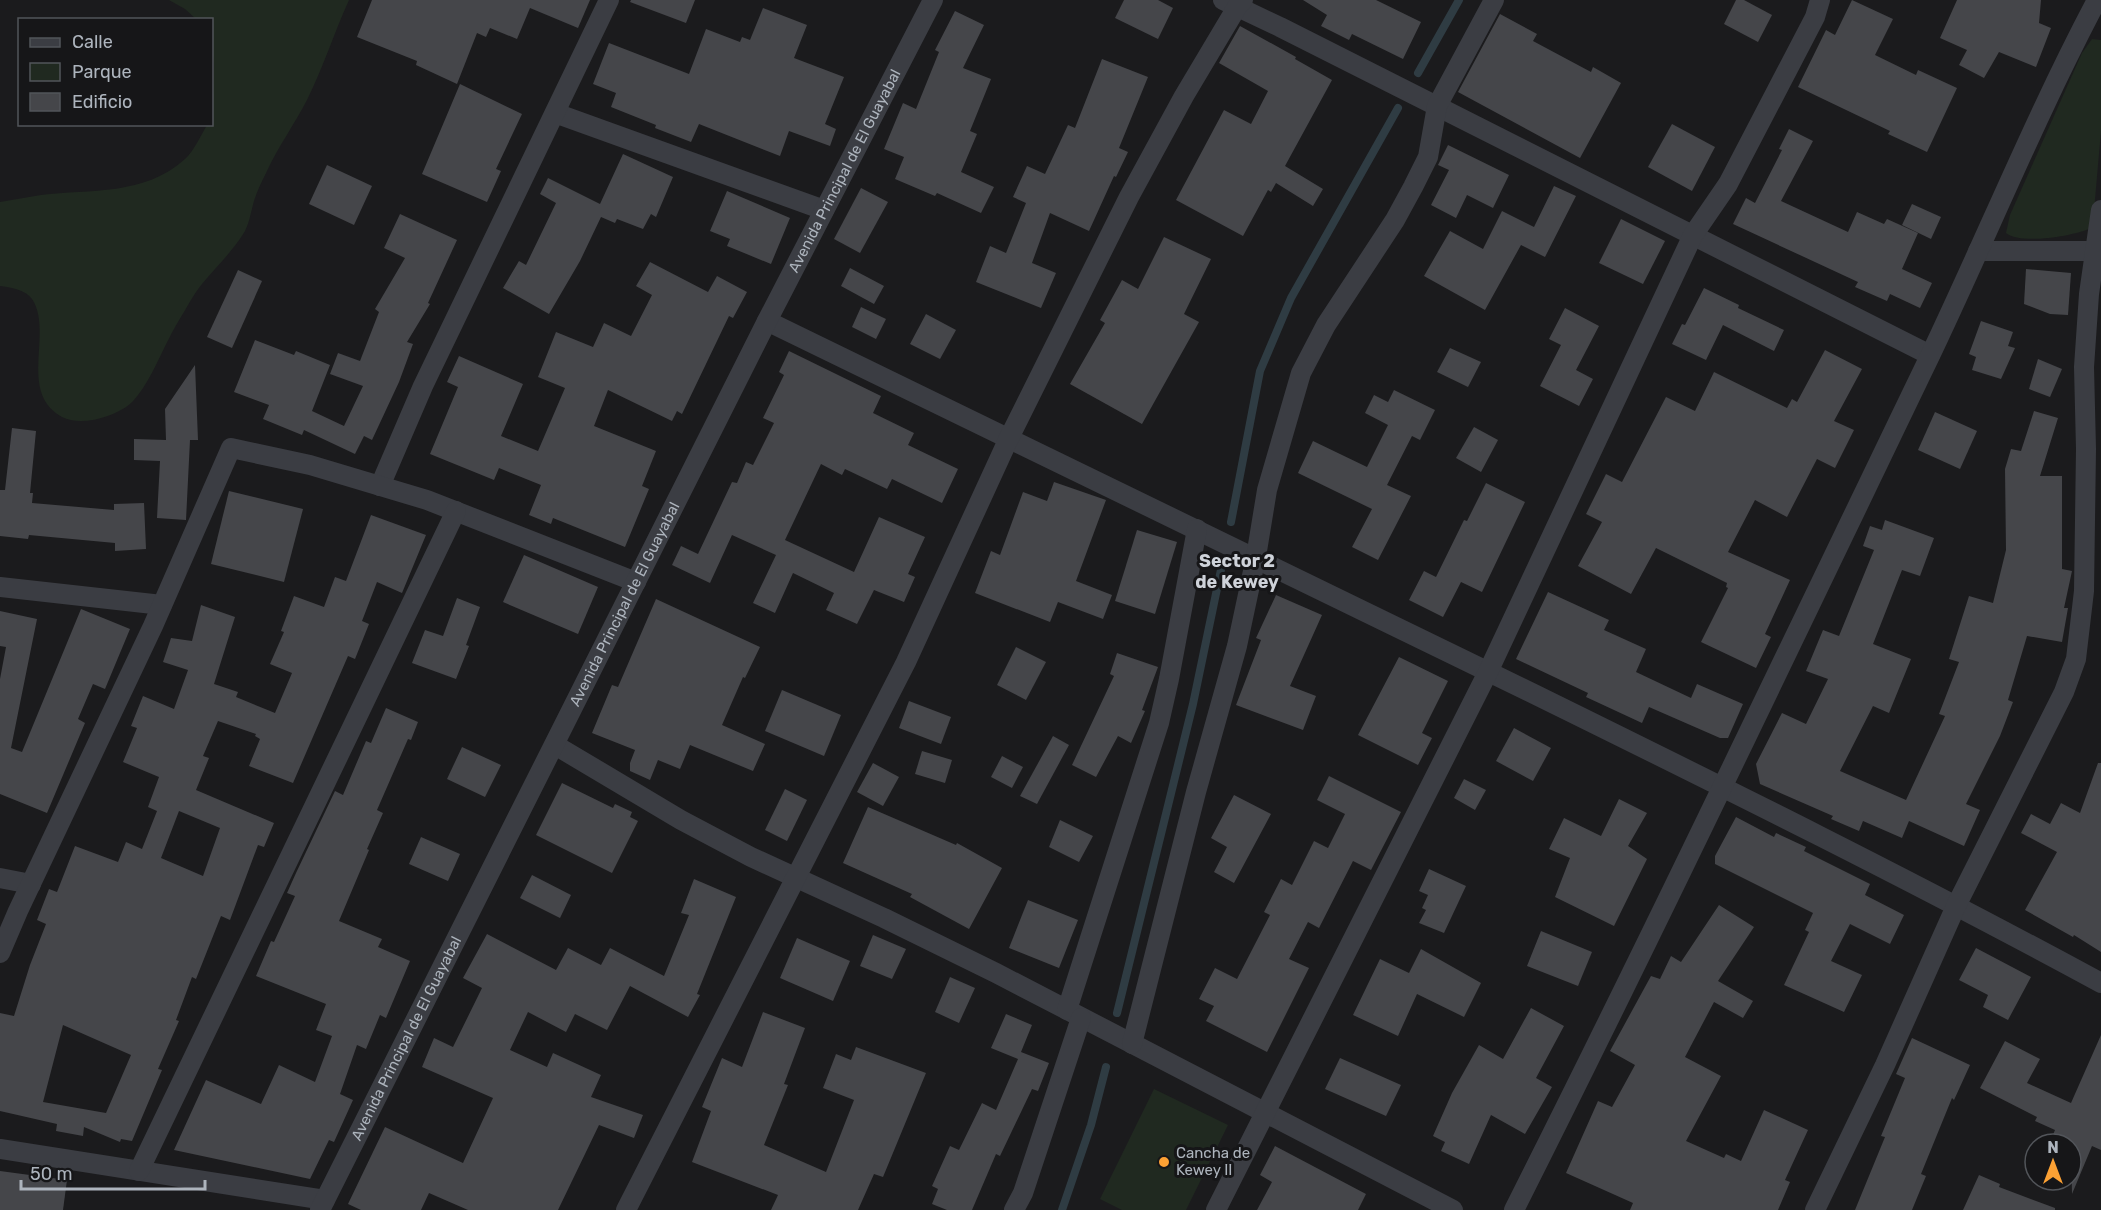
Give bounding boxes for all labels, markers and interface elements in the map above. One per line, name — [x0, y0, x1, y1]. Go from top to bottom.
legend — [18, 18, 213, 126]
text: Calle — [72, 31, 113, 53]
text: Parque — [72, 61, 132, 83]
street label: Avenida Principal de El Guayabal — [785, 66, 905, 276]
text: Edificio — [72, 91, 132, 113]
street label: Avenida Principal de El Guayabal — [566, 499, 683, 709]
district label: Sector 2 de Kewey — [1195, 550, 1279, 593]
street label: Avenida Principal de El Guayabal — [347, 933, 465, 1144]
north arrow — [2023, 1132, 2083, 1192]
text: N — [2047, 1138, 2059, 1157]
place label: Cancha de Kewey II — [1176, 1144, 1250, 1179]
scale bar — [21, 1153, 206, 1191]
marker: Cancha de Kewey II — [1157, 1155, 1171, 1169]
text: 50 m — [30, 1163, 73, 1185]

